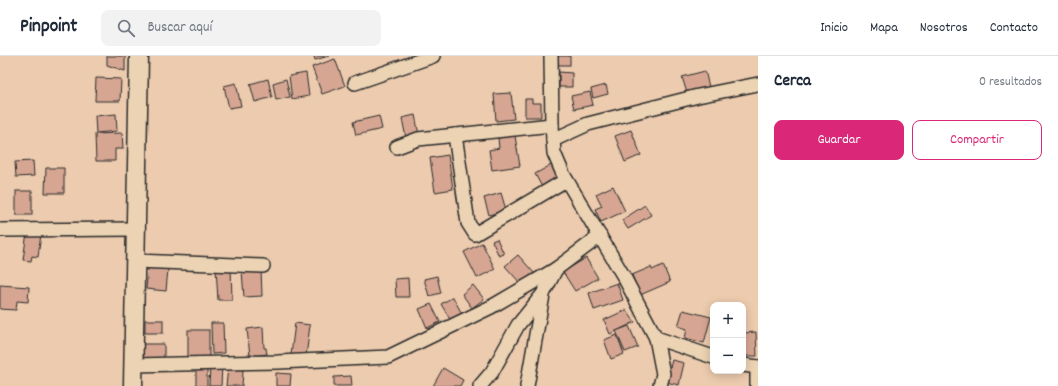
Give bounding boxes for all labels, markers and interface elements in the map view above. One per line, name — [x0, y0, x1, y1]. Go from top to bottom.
search box — [101, 10, 381, 46]
text: Pinpoint — [20, 14, 77, 41]
icon: search — [115, 17, 137, 39]
text: Buscar aquí — [147, 17, 212, 39]
text: Inicio — [820, 18, 848, 38]
text: Mapa — [870, 18, 898, 38]
text: Nosotros — [920, 18, 968, 38]
text: Contacto — [990, 18, 1038, 38]
text: Cerca — [774, 70, 811, 94]
text: 0 resultados — [979, 73, 1042, 92]
button: Guardar — [774, 120, 904, 160]
button: Compartir — [912, 120, 1042, 160]
map controls — [710, 302, 746, 374]
button: + — [710, 302, 746, 338]
button: − — [710, 338, 746, 374]

